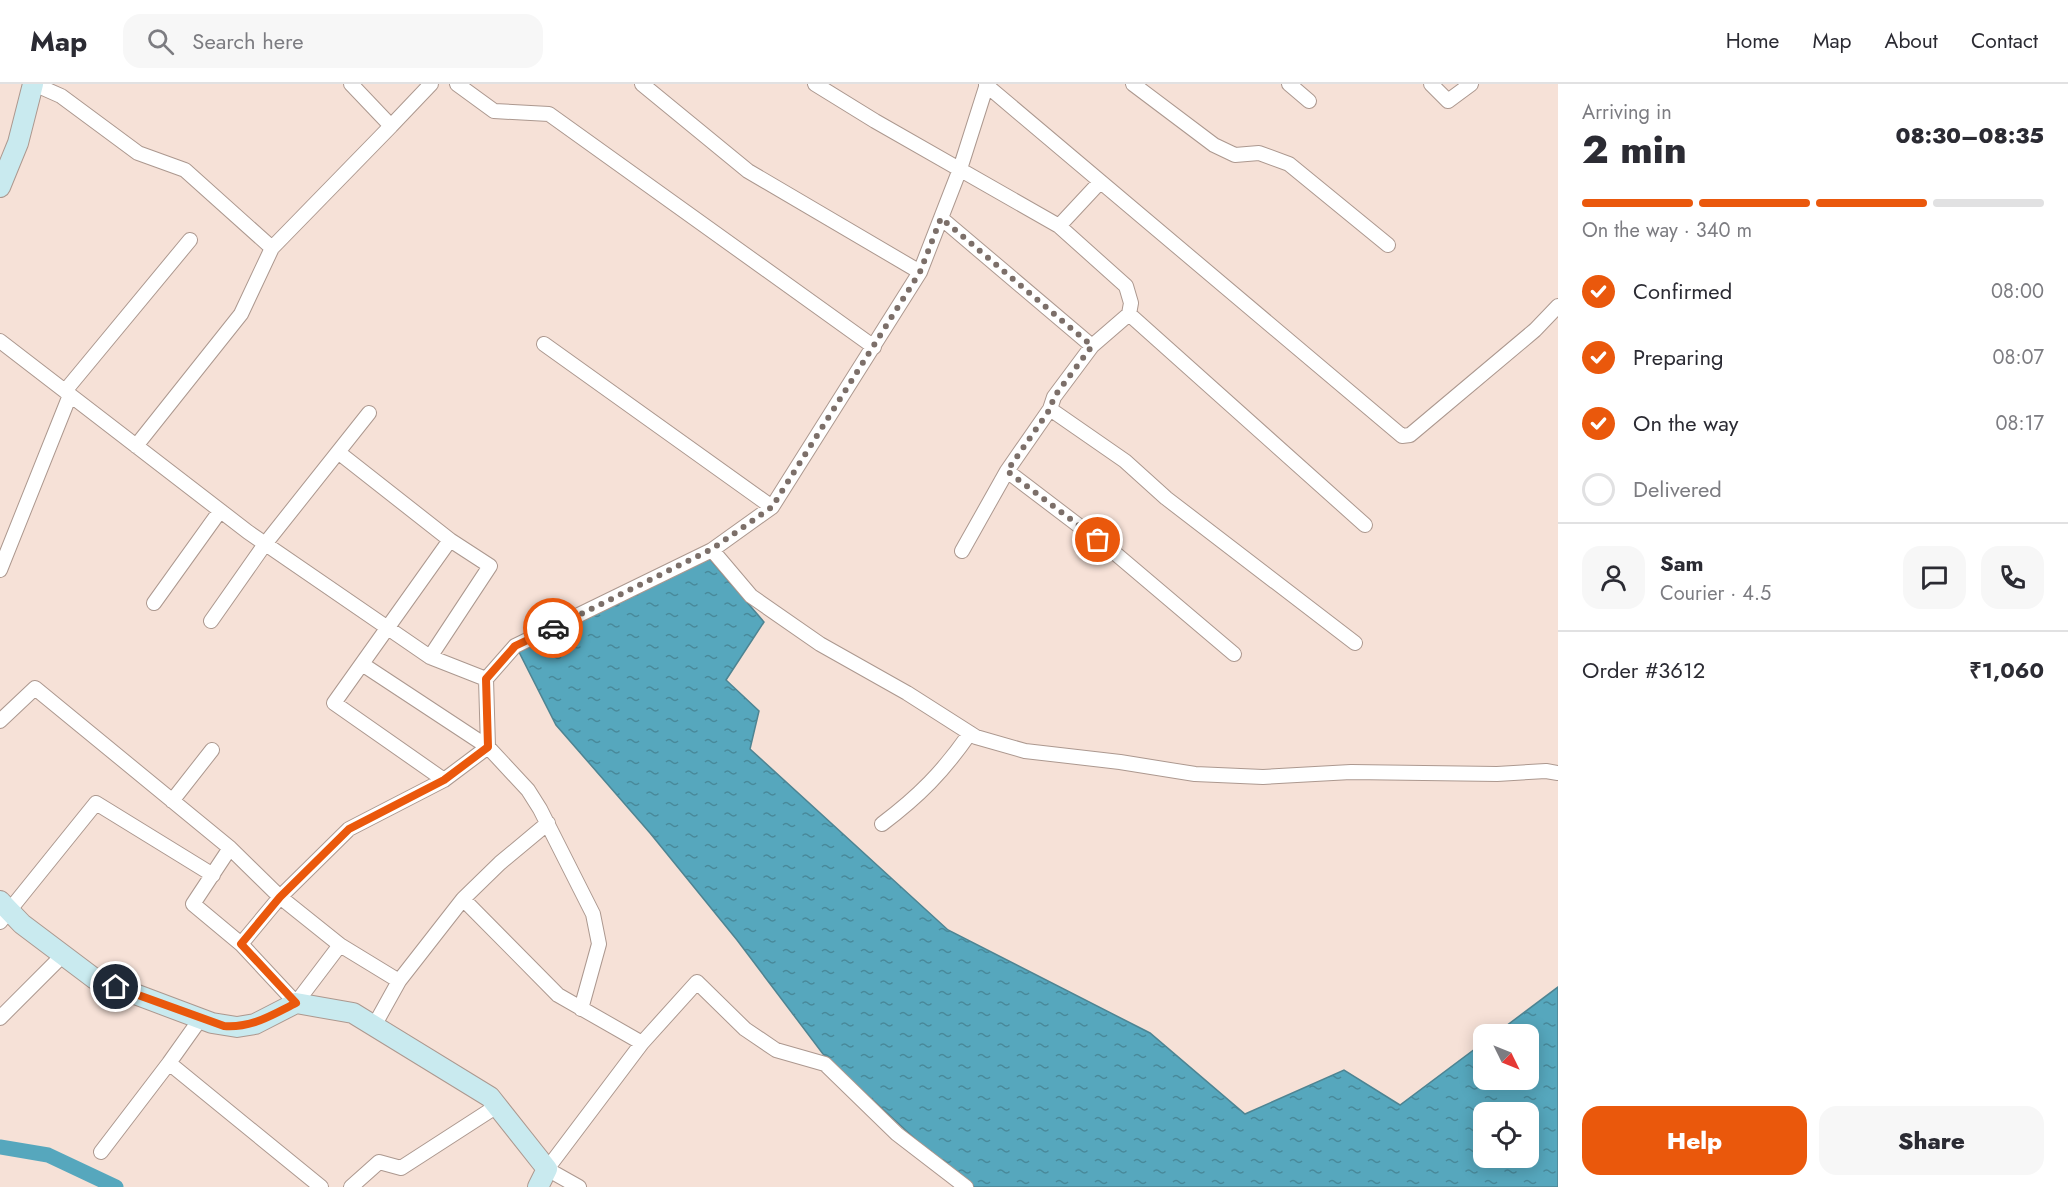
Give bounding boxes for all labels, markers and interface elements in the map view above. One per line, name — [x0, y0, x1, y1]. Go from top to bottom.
search box — [123, 14, 543, 68]
text: Map — [30, 21, 87, 62]
icon: search — [144, 25, 177, 58]
text: Search here — [192, 25, 304, 57]
text: Home — [1726, 26, 1779, 56]
text: Map — [1812, 26, 1852, 56]
text: About — [1885, 26, 1938, 56]
text: Contact — [1971, 26, 2038, 56]
text: Arriving in — [1582, 98, 1672, 127]
text: 08:30–08:35 — [1895, 119, 2044, 151]
text: 2 min — [1582, 121, 1687, 178]
text: On the way · 340 m — [1582, 216, 1752, 245]
icon: check — [1582, 275, 1615, 308]
text: Confirmed — [1633, 275, 1732, 307]
text: 08:00 — [1991, 277, 2044, 306]
icon: check — [1582, 341, 1615, 374]
text: Preparing — [1633, 341, 1724, 373]
text: 08:07 — [1993, 343, 2044, 372]
icon: check — [1582, 407, 1615, 440]
text: On the way — [1633, 407, 1738, 439]
text: 08:17 — [1996, 409, 2044, 438]
text: Delivered — [1633, 473, 1722, 505]
pin — [1072, 514, 1123, 565]
icon: bag — [1081, 523, 1114, 556]
button: person — [1582, 546, 1645, 609]
button: chat — [1903, 546, 1966, 609]
button: phone — [1981, 546, 2044, 609]
text: Sam — [1660, 547, 1704, 579]
text: Courier · 4.5 — [1660, 579, 1771, 608]
courier — [523, 598, 583, 658]
icon: car — [537, 612, 570, 645]
text: Order #3612 — [1582, 654, 1705, 686]
text: ₹1,060 — [1969, 654, 2044, 686]
pin — [90, 961, 141, 1012]
icon: home — [99, 970, 132, 1003]
north arrow — [1473, 1024, 1539, 1090]
map controls — [1473, 1024, 1539, 1168]
button: locate — [1473, 1102, 1539, 1168]
button: Help — [1582, 1106, 1807, 1175]
button: Share — [1819, 1106, 2044, 1175]

